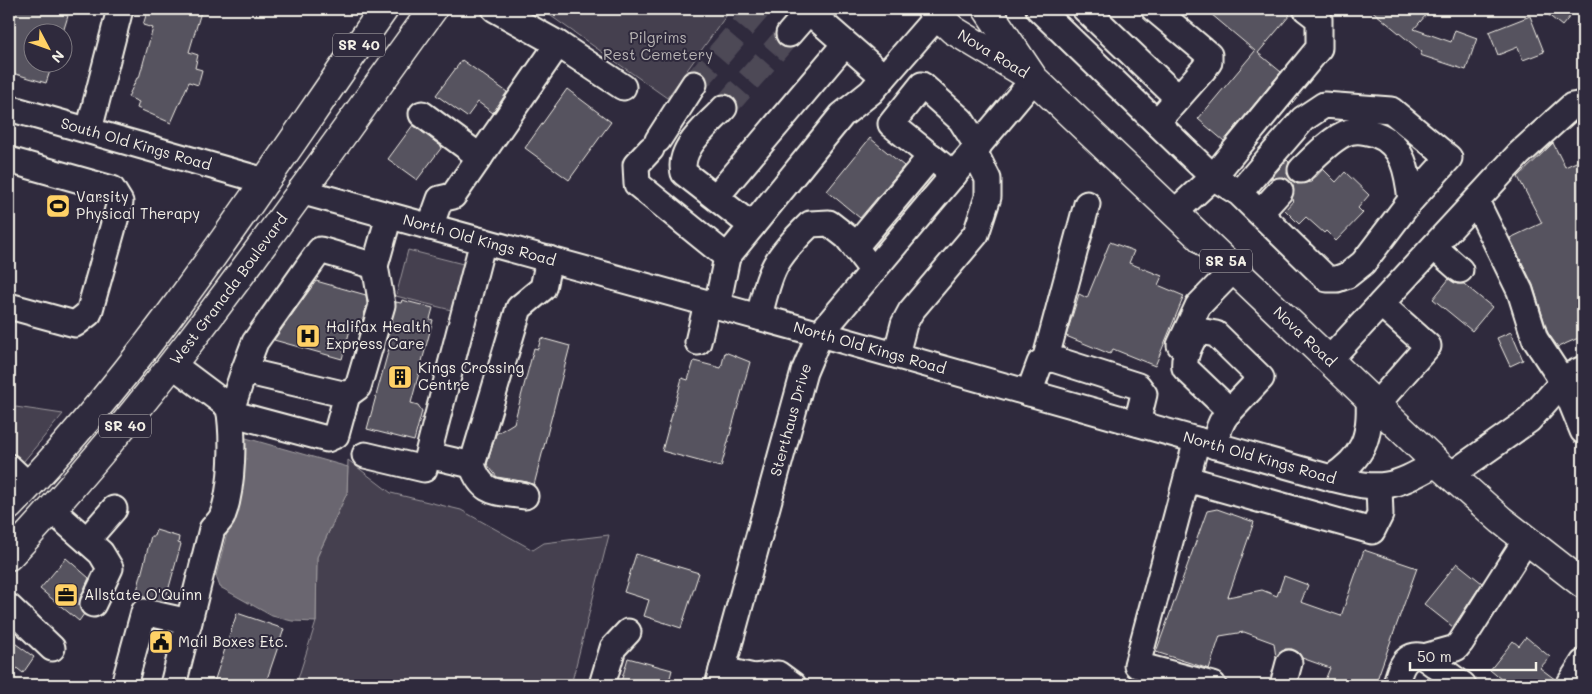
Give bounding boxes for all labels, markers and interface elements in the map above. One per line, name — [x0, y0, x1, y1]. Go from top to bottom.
north arrow — [22, 22, 72, 72]
street label: Nova Road — [954, 24, 1033, 82]
park label: Pilgrims Rest Cemetery — [603, 27, 713, 64]
road number: SR 40 — [333, 34, 385, 56]
text: N — [48, 47, 69, 67]
street label: South Old Kings Road — [59, 112, 214, 174]
place label: Varsity Physical Therapy — [76, 186, 200, 223]
sports icon: Varsity Physical Therapy — [45, 193, 71, 219]
street label: West Granada Boulevard — [165, 209, 291, 368]
street label: North Old Kings Road — [401, 209, 558, 270]
road number: SR 5A — [1200, 250, 1252, 272]
street label: Nova Road — [1270, 301, 1341, 371]
place label: Halifax Health Express Care — [326, 316, 430, 353]
street label: North Old Kings Road — [791, 316, 949, 378]
hospital icon: Halifax Health Express Care — [295, 323, 321, 349]
place label: Kings Crossing Centre — [418, 357, 524, 394]
street label: Sterthaus Drive — [765, 360, 816, 478]
building icon: Kings Crossing Centre — [387, 364, 413, 390]
road number: SR 40 — [99, 414, 151, 438]
street label: North Old Kings Road — [1181, 426, 1338, 488]
office icon: Allstate O'Quinn — [53, 582, 79, 608]
place label: Allstate O'Quinn — [84, 584, 202, 604]
public building icon: Mail Boxes Etc. — [148, 629, 174, 655]
place label: Mail Boxes Etc. — [178, 631, 288, 651]
scale bar — [1410, 639, 1536, 671]
text: 50 m — [1417, 646, 1452, 666]

